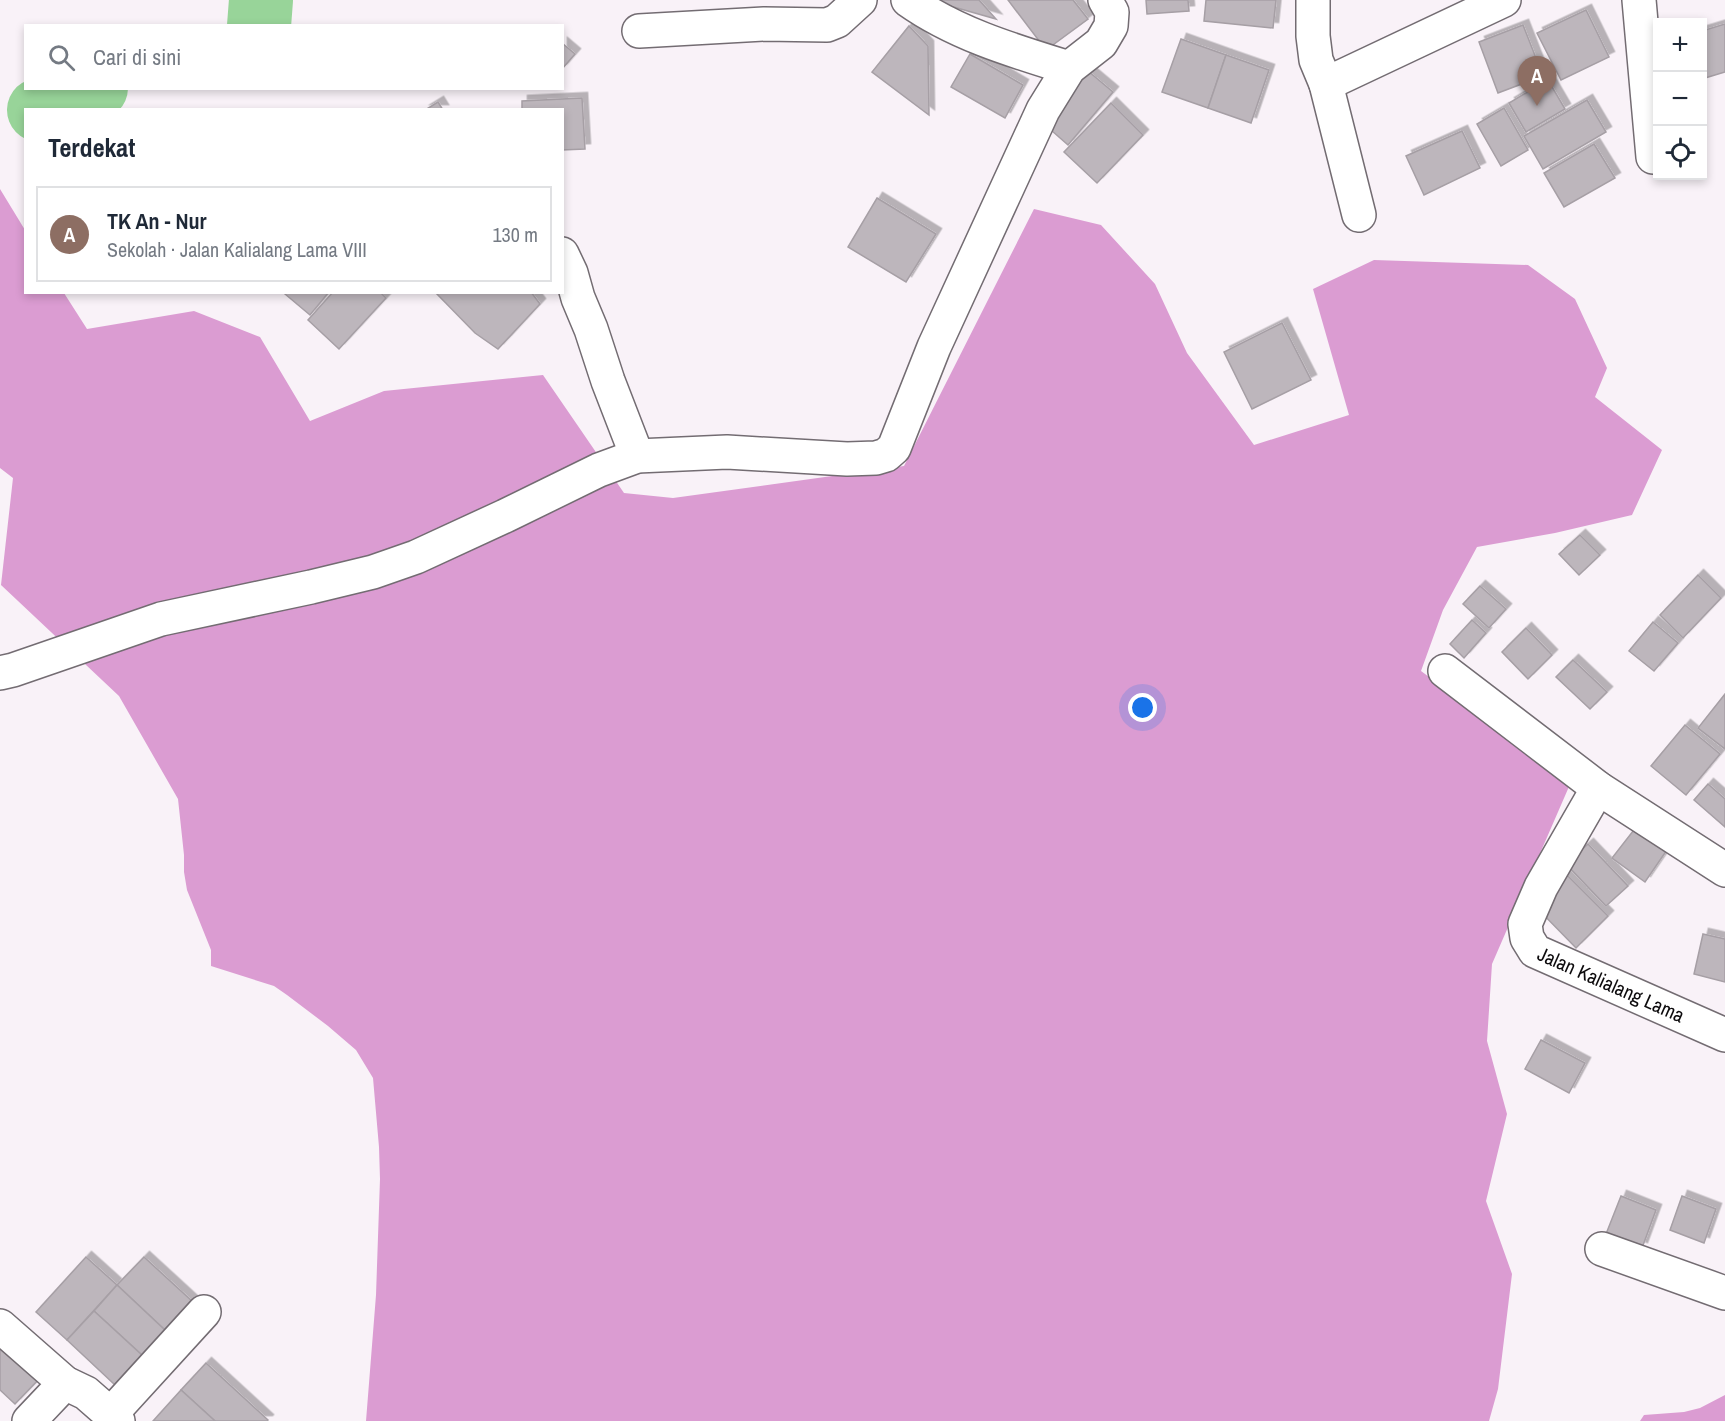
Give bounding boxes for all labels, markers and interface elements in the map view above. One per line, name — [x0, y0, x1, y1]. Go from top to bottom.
map controls — [1653, 18, 1707, 180]
button: + — [1653, 18, 1707, 72]
search box — [24, 24, 564, 90]
icon: search — [45, 41, 78, 74]
text: Cari di sini — [93, 42, 181, 72]
pin: A — [1518, 57, 1556, 106]
button: − — [1653, 72, 1707, 126]
button: locate — [1653, 126, 1707, 180]
text: Terdekat — [48, 130, 135, 165]
text: TK An - Nur — [107, 206, 207, 236]
text: A — [64, 221, 75, 248]
text: 130 m — [492, 221, 538, 248]
text: Sekolah · Jalan Kalialang Lama VIII — [107, 236, 367, 263]
your location — [1128, 693, 1157, 722]
street label: Jalan Kalialang Lama — [1534, 940, 1689, 1028]

